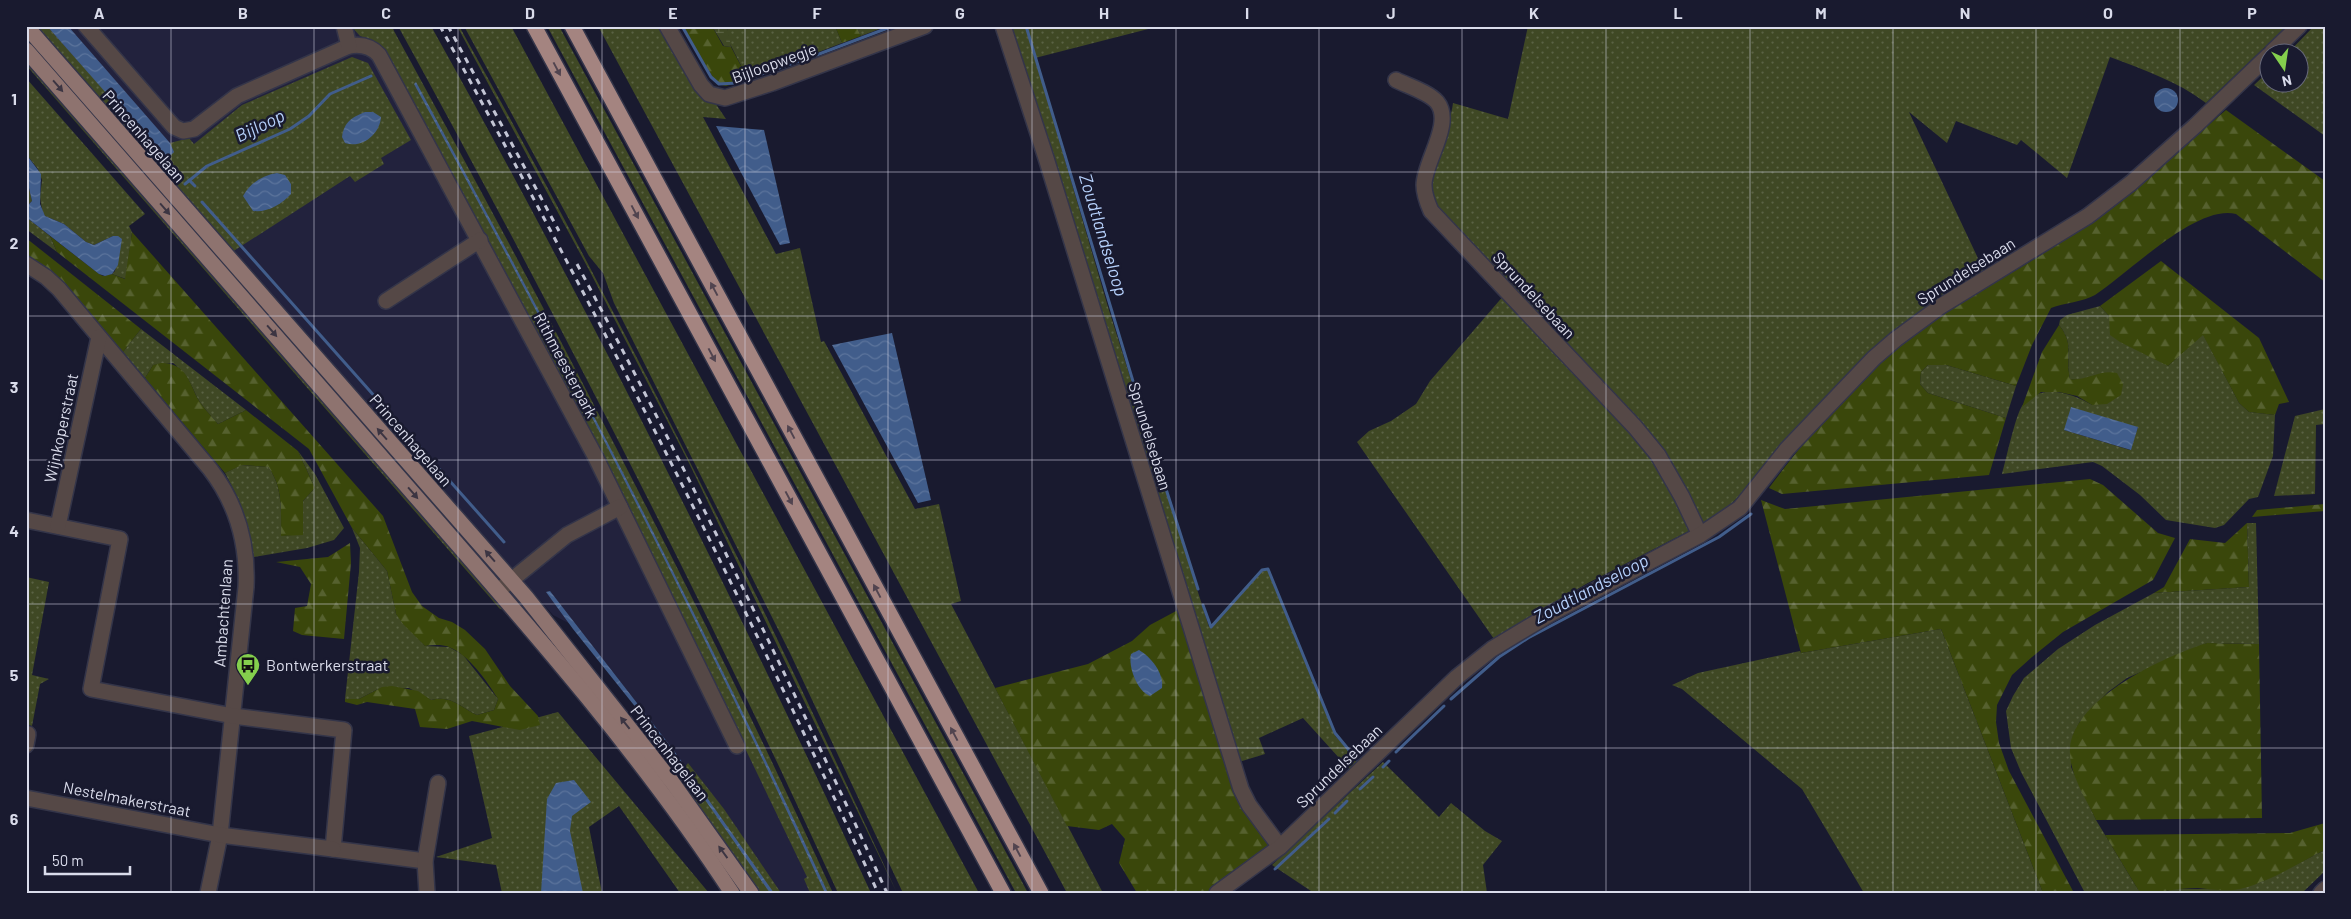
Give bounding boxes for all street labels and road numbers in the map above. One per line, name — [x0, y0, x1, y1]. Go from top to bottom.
street label: Bijloopwegje — [729, 38, 819, 87]
street label: Princenhagelaan — [99, 86, 190, 186]
street label: Sprundelsebaan — [1913, 233, 2018, 308]
street label: Sprundelsebaan — [1489, 247, 1579, 342]
street label: Rithmeesterpark — [531, 309, 602, 421]
street label: Wijnkoperstraat — [40, 371, 81, 484]
street label: Sprundelsebaan — [1125, 380, 1176, 492]
street label: Princenhagelaan — [366, 390, 457, 490]
street label: Ambachtenlaan — [209, 558, 236, 668]
street label: Princenhagelaan — [627, 701, 714, 804]
street label: Sprundelsebaan — [1292, 720, 1386, 811]
street label: Nestelmakerstraat — [62, 777, 192, 820]

